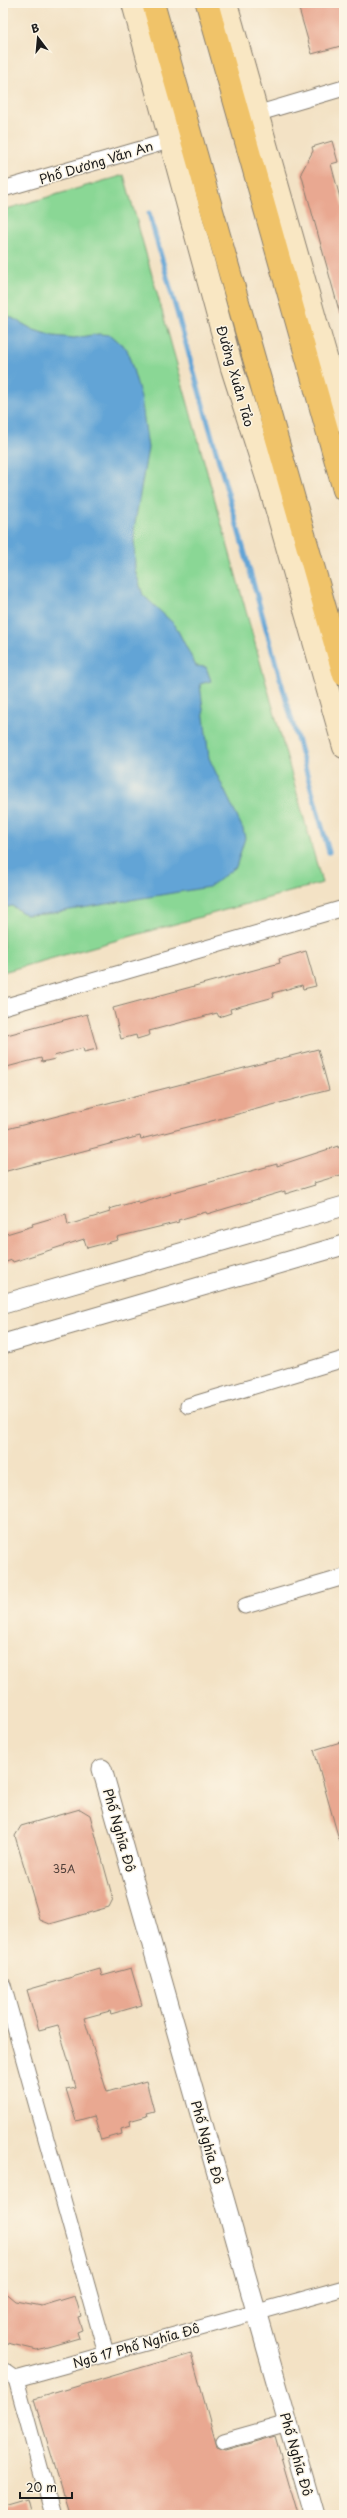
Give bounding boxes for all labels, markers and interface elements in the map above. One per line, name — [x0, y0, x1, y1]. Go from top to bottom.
north arrow — [18, 18, 58, 58]
text: B — [29, 19, 42, 37]
street label: Phố Dương Văn An — [37, 136, 155, 188]
street label: Đường Xuân Tảo — [212, 323, 260, 429]
street label: Phố Nghĩa Đô — [99, 1786, 141, 1874]
house number: 35A — [53, 1860, 75, 1877]
street label: Phố Nghĩa Đô — [187, 2098, 229, 2186]
street label: Ngõ 17 Phố Nghĩa Đô — [70, 2318, 202, 2372]
street label: Phố Nghĩa Đô — [276, 2410, 318, 2498]
scale bar — [20, 2474, 72, 2500]
text: 20 m — [26, 2478, 57, 2496]

